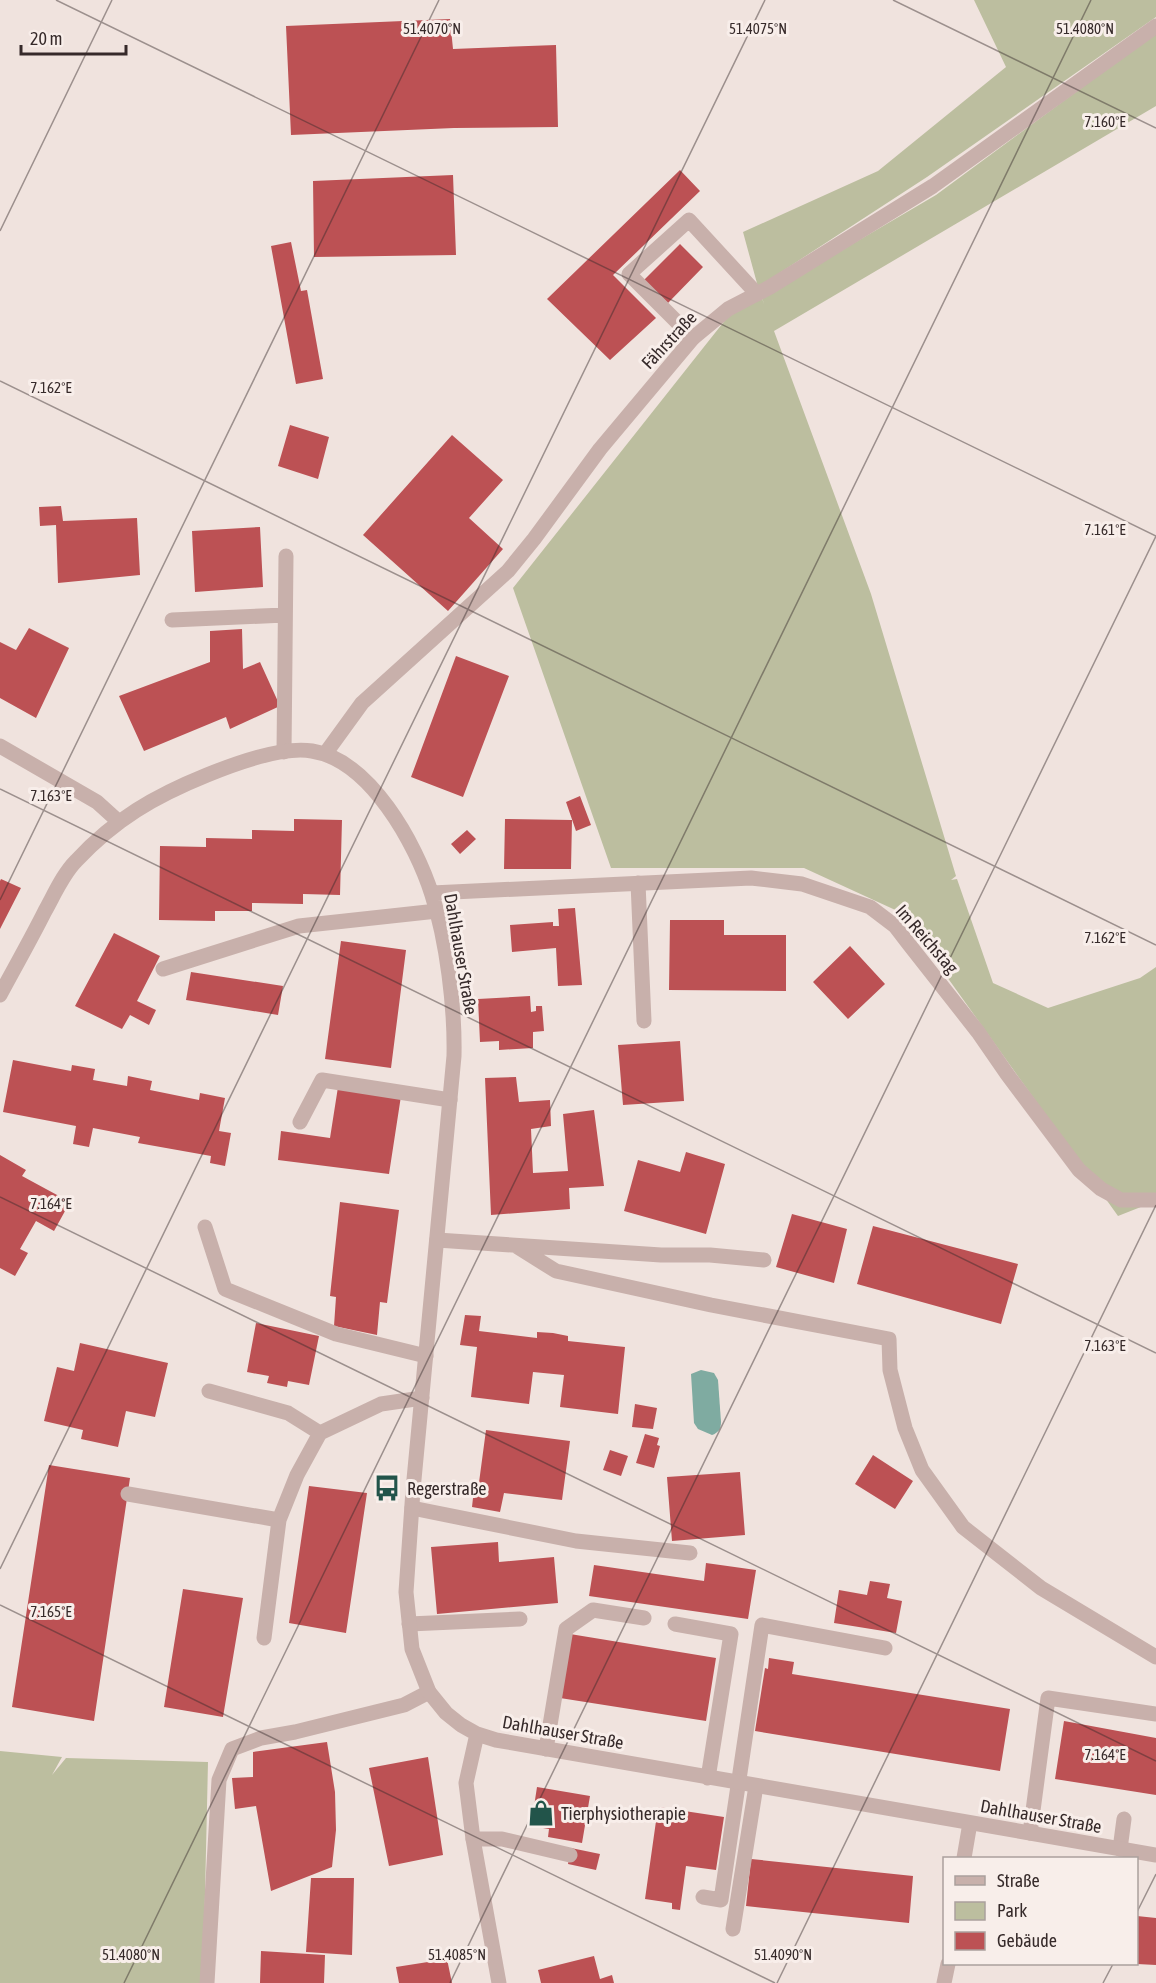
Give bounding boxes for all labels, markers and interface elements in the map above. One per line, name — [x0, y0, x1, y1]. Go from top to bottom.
scale bar — [21, 18, 126, 56]
text: 51.4070°N — [403, 20, 461, 37]
text: 51.4075°N — [729, 20, 787, 37]
text: 51.4080°N — [1056, 20, 1114, 37]
text: 20 m — [30, 28, 62, 49]
text: 7.160°E — [1084, 113, 1126, 130]
street label: Fährstraße — [637, 307, 701, 373]
text: 7.162°E — [30, 379, 72, 396]
text: 7.161°E — [1084, 521, 1126, 538]
text: 7.163°E — [30, 787, 72, 804]
street label: Dahlhauser Straße — [440, 892, 482, 1016]
street label: Im Reichstag — [891, 900, 963, 978]
text: 7.162°E — [1084, 929, 1126, 946]
text: 7.164°E — [30, 1195, 72, 1212]
text: 7.163°E — [1084, 1337, 1126, 1354]
bus stop icon: Regerstraße — [372, 1473, 402, 1503]
place label: Regerstraße — [407, 1478, 487, 1499]
text: 7.165°E — [30, 1603, 72, 1620]
street label: Dahlhauser Straße — [501, 1711, 625, 1753]
text: 7.164°E — [1084, 1746, 1126, 1763]
street label: Dahlhauser Straße — [979, 1795, 1103, 1837]
shop icon: Tierphysiotherapie — [526, 1798, 556, 1828]
place label: Tierphysiotherapie — [561, 1803, 686, 1824]
legend — [943, 1857, 1138, 1965]
text: Straße — [997, 1870, 1040, 1891]
text: Park — [997, 1900, 1027, 1921]
text: Gebäude — [997, 1930, 1057, 1951]
text: 51.4080°N — [102, 1946, 160, 1963]
text: 51.4085°N — [428, 1946, 486, 1963]
text: 51.4090°N — [754, 1946, 812, 1963]

